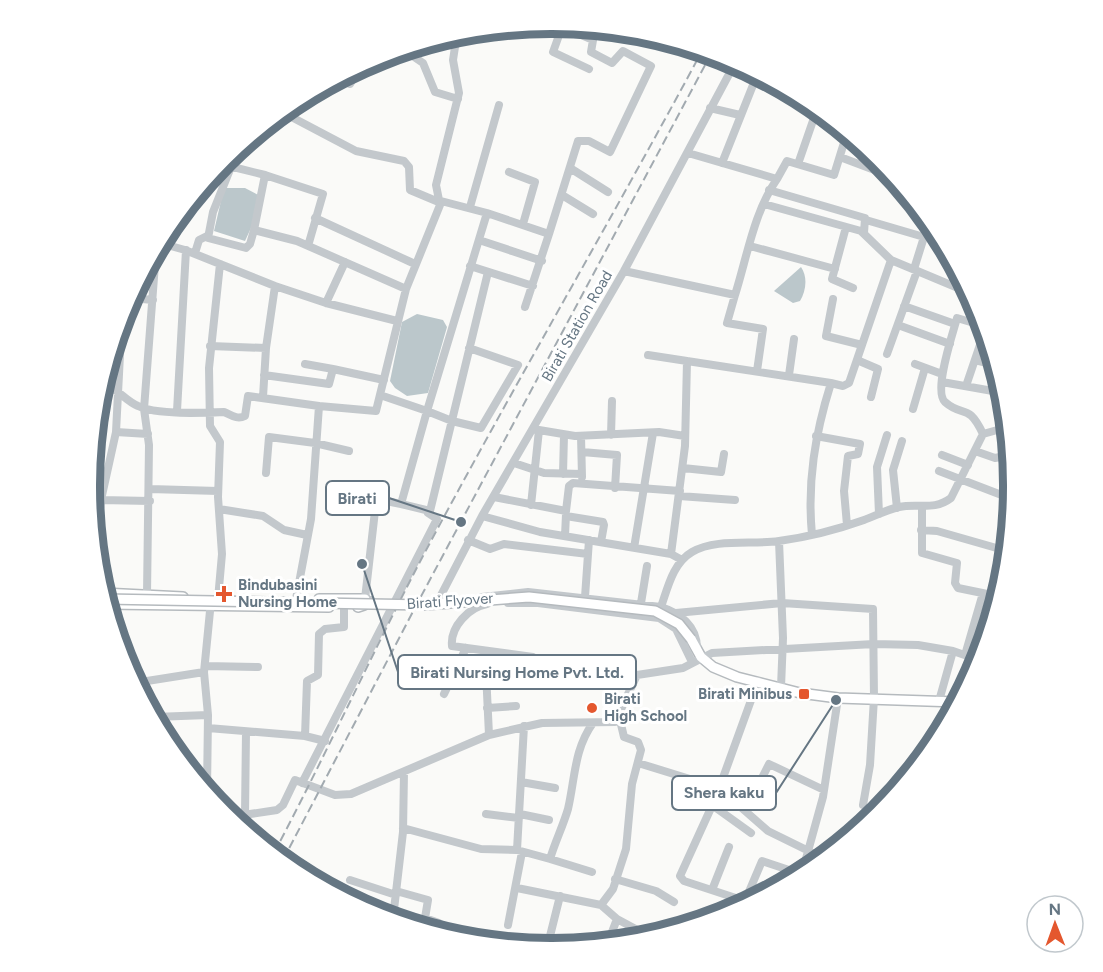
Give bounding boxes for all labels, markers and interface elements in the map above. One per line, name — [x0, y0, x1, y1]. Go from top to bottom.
street label: Birati Station Road — [538, 267, 616, 385]
callout: Birati — [326, 481, 389, 515]
text: Birati — [337, 489, 377, 508]
place label: Bindubasini Nursing Home — [238, 576, 338, 611]
marker: Bindubasini Nursing Home — [215, 585, 233, 603]
street label: Birati Flyover — [406, 589, 494, 613]
callout: Birati Nursing Home Pvt. Ltd. — [398, 655, 636, 689]
text: Birati Nursing Home Pvt. Ltd. — [410, 663, 624, 682]
place label: Birati Minibus — [698, 685, 792, 703]
marker: Birati Minibus — [797, 687, 811, 701]
place label: Birati High School — [604, 690, 687, 725]
marker: Birati High School — [585, 701, 599, 715]
callout: Shera kaku — [672, 776, 776, 810]
text: Shera kaku — [684, 783, 764, 802]
north arrow — [1025, 894, 1085, 954]
text: N — [1048, 900, 1061, 919]

